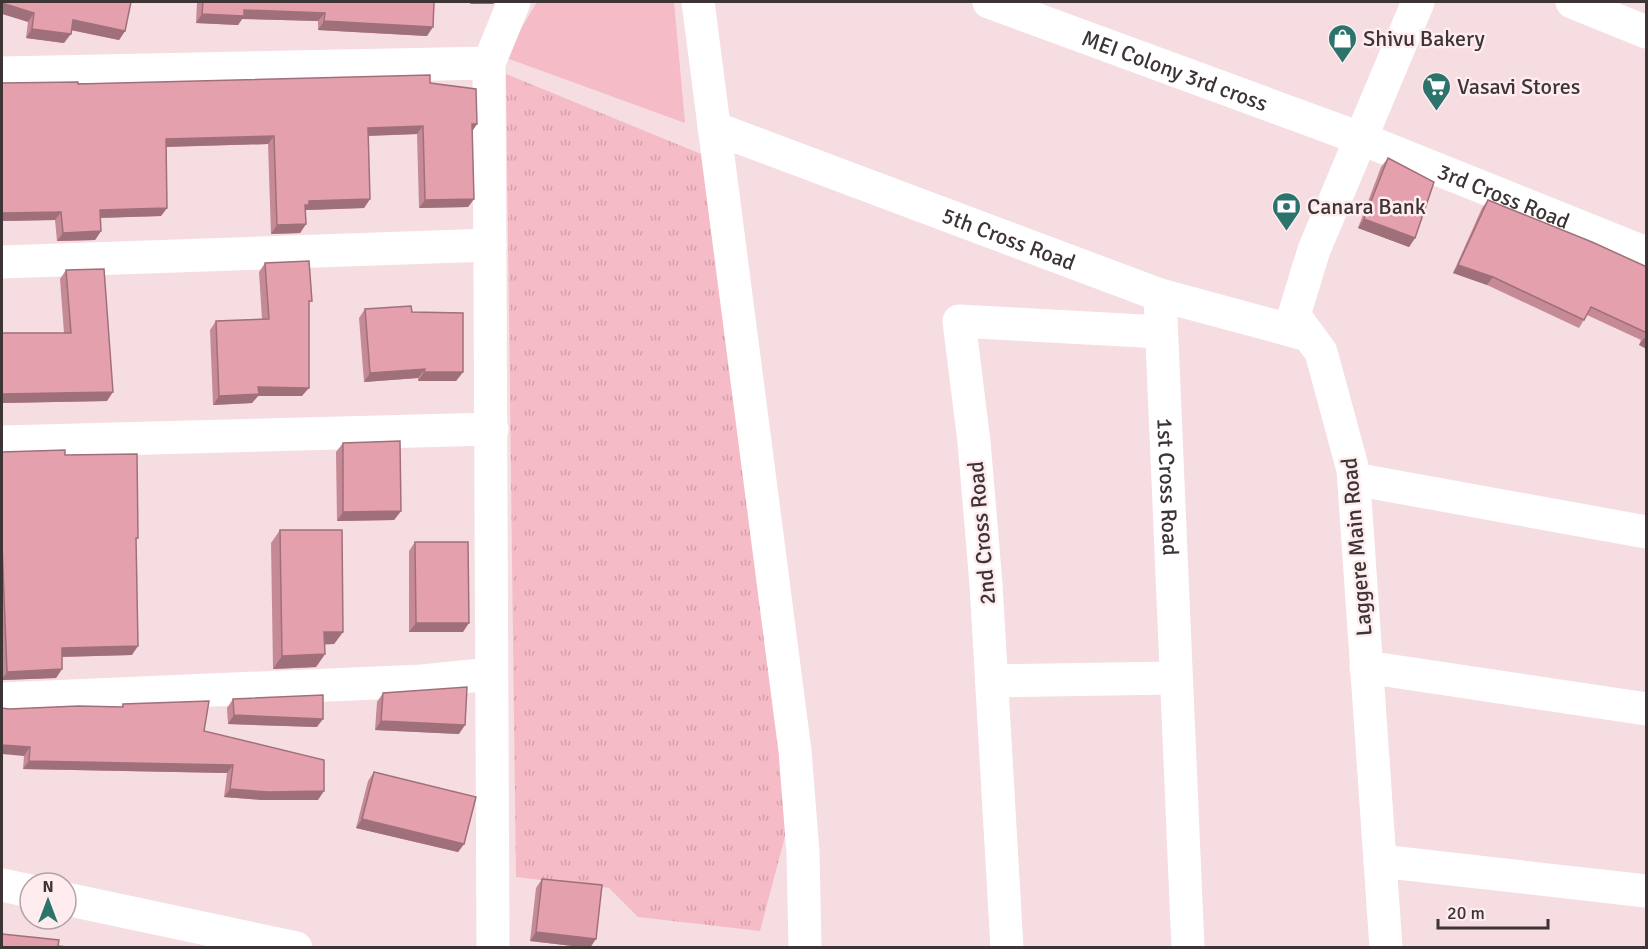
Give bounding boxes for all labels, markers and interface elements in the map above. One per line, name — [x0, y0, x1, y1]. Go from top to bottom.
shop icon: Shivu Bakery — [1326, 22, 1358, 64]
street label: MEI Colony 3rd cross — [1078, 24, 1271, 117]
place label: Shivu Bakery — [1363, 25, 1486, 52]
supermarket icon: Vasavi Stores — [1420, 70, 1452, 112]
place label: Vasavi Stores — [1457, 73, 1580, 100]
street label: 3rd Cross Road — [1433, 158, 1573, 235]
bank icon: Canara Bank — [1270, 190, 1302, 232]
place label: Canara Bank — [1307, 193, 1426, 220]
street label: 5th Cross Road — [938, 202, 1079, 276]
street label: 1st Cross Road — [1151, 417, 1184, 556]
street label: Laggere Main Road — [1335, 457, 1378, 637]
street label: 2nd Cross Road — [962, 460, 1001, 606]
north arrow — [18, 871, 78, 931]
text: N — [42, 877, 54, 897]
scale bar — [1438, 892, 1548, 930]
text: 20 m — [1447, 902, 1485, 924]

